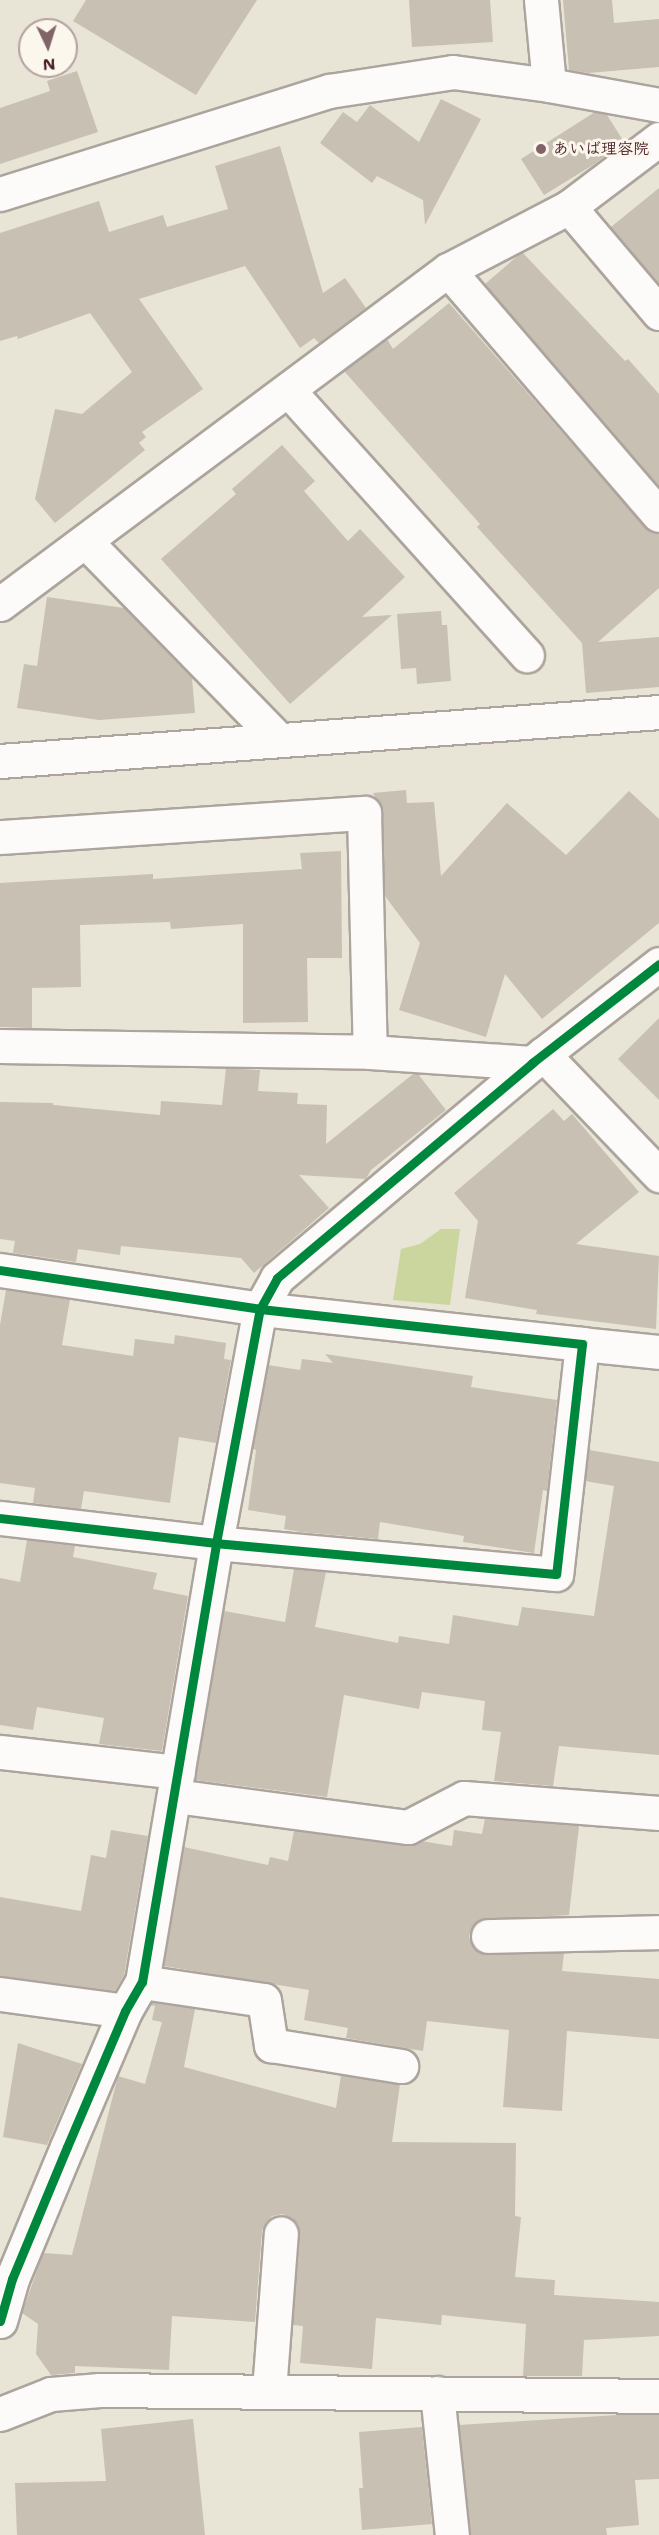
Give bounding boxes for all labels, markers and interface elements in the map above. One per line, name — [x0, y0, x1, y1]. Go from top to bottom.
north arrow — [18, 18, 78, 78]
text: N — [42, 54, 56, 75]
place label: あいば理容院 — [553, 139, 649, 159]
marker: あいば理容院 — [534, 142, 548, 156]

